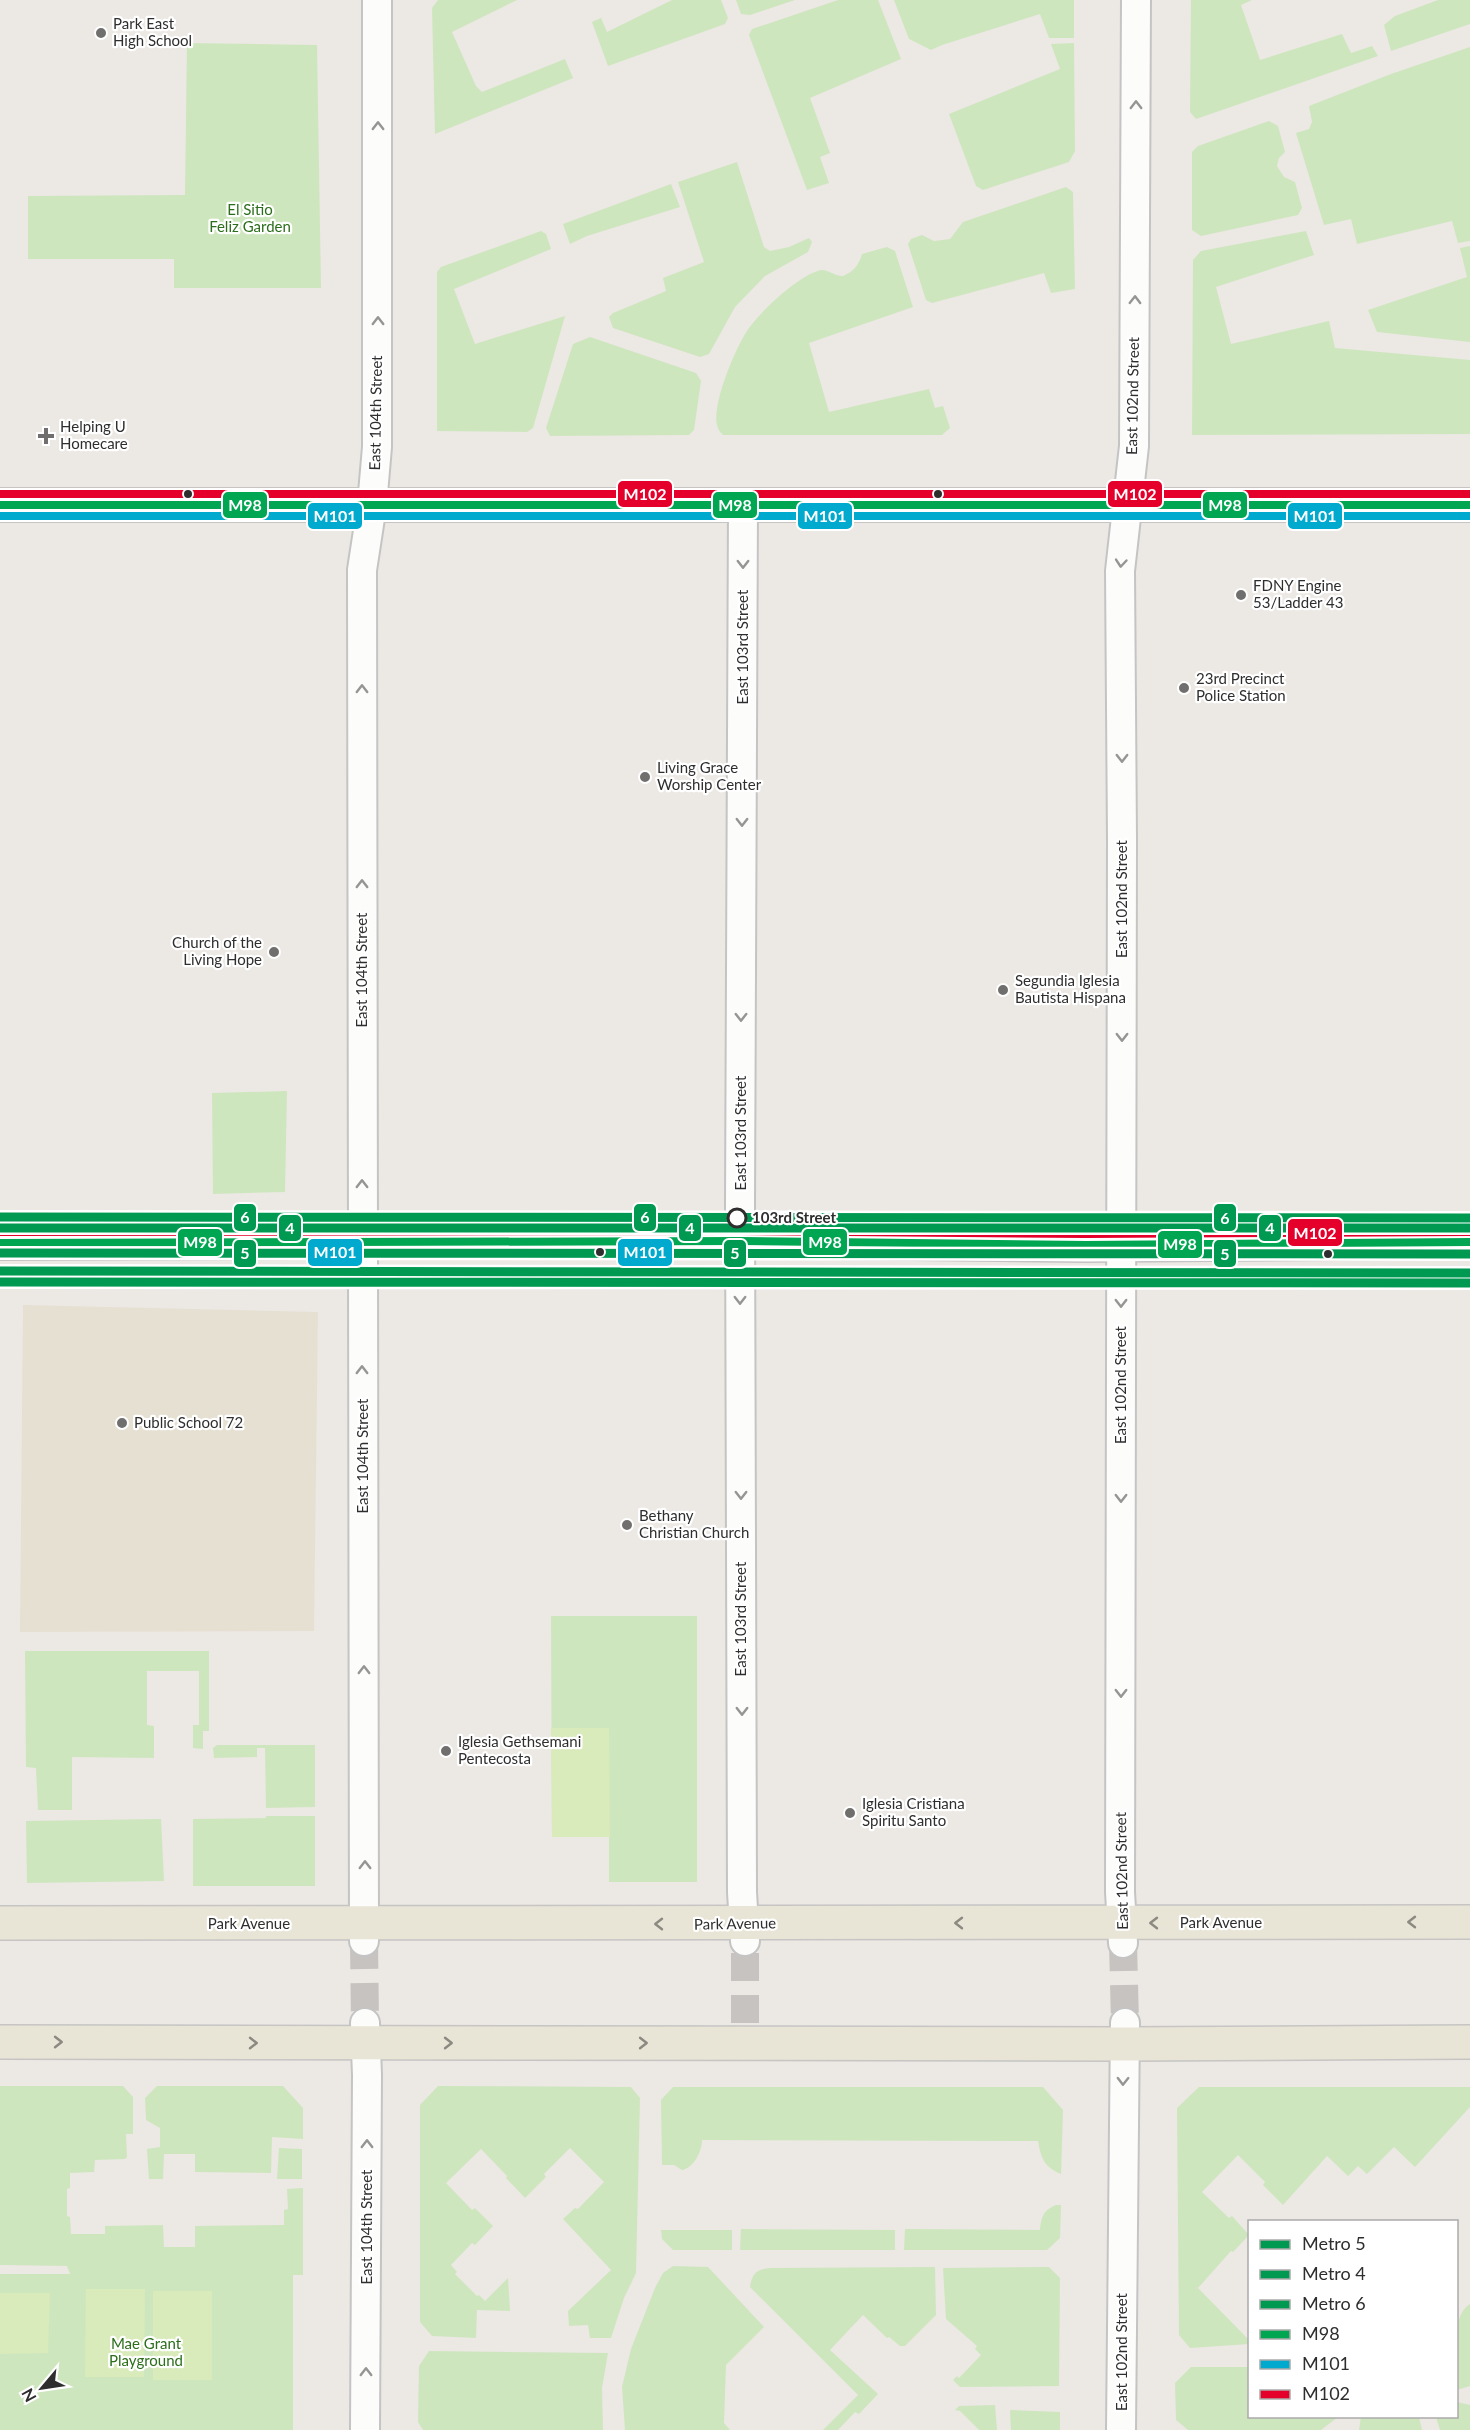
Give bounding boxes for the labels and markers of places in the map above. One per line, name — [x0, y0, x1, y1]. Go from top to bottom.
place label: Park East High School — [113, 14, 192, 49]
marker: Park East High School — [94, 26, 108, 40]
place label: Helping U Homecare — [60, 417, 128, 452]
marker: Helping U Homecare — [37, 427, 55, 445]
unlabelled marker — [182, 488, 194, 500]
unlabelled marker — [932, 488, 944, 500]
place label: FDNY Engine 53/Ladder 43 — [1253, 576, 1343, 611]
marker: FDNY Engine 53/Ladder 43 — [1234, 588, 1248, 602]
place label: 23rd Precinct Police Station — [1196, 669, 1286, 704]
marker: 23rd Precinct Police Station — [1177, 681, 1191, 695]
place label: Living Grace Worship Center — [657, 758, 762, 793]
marker: Living Grace Worship Center — [638, 770, 652, 784]
place label: Church of the Living Hope — [172, 933, 262, 968]
marker: Church of the Living Hope — [267, 945, 281, 959]
place label: Segundia Iglesia Bautista Hispana — [1015, 971, 1126, 1006]
marker: Segundia Iglesia Bautista Hispana — [996, 983, 1010, 997]
marker: 103rd Street — [727, 1208, 747, 1228]
place label: 103rd Street — [752, 1208, 836, 1226]
unlabelled marker — [594, 1246, 606, 1258]
unlabelled marker — [1322, 1248, 1334, 1260]
place label: Public School 72 — [134, 1413, 243, 1431]
marker: Public School 72 — [115, 1416, 129, 1430]
place label: Bethany Christian Church — [639, 1506, 749, 1541]
marker: Bethany Christian Church — [620, 1518, 634, 1532]
place label: Iglesia Gethsemani Pentecosta — [458, 1732, 581, 1767]
marker: Iglesia Gethsemani Pentecosta — [439, 1744, 453, 1758]
place label: Iglesia Cristiana Spiritu Santo — [862, 1794, 965, 1829]
marker: Iglesia Cristiana Spiritu Santo — [843, 1806, 857, 1820]

